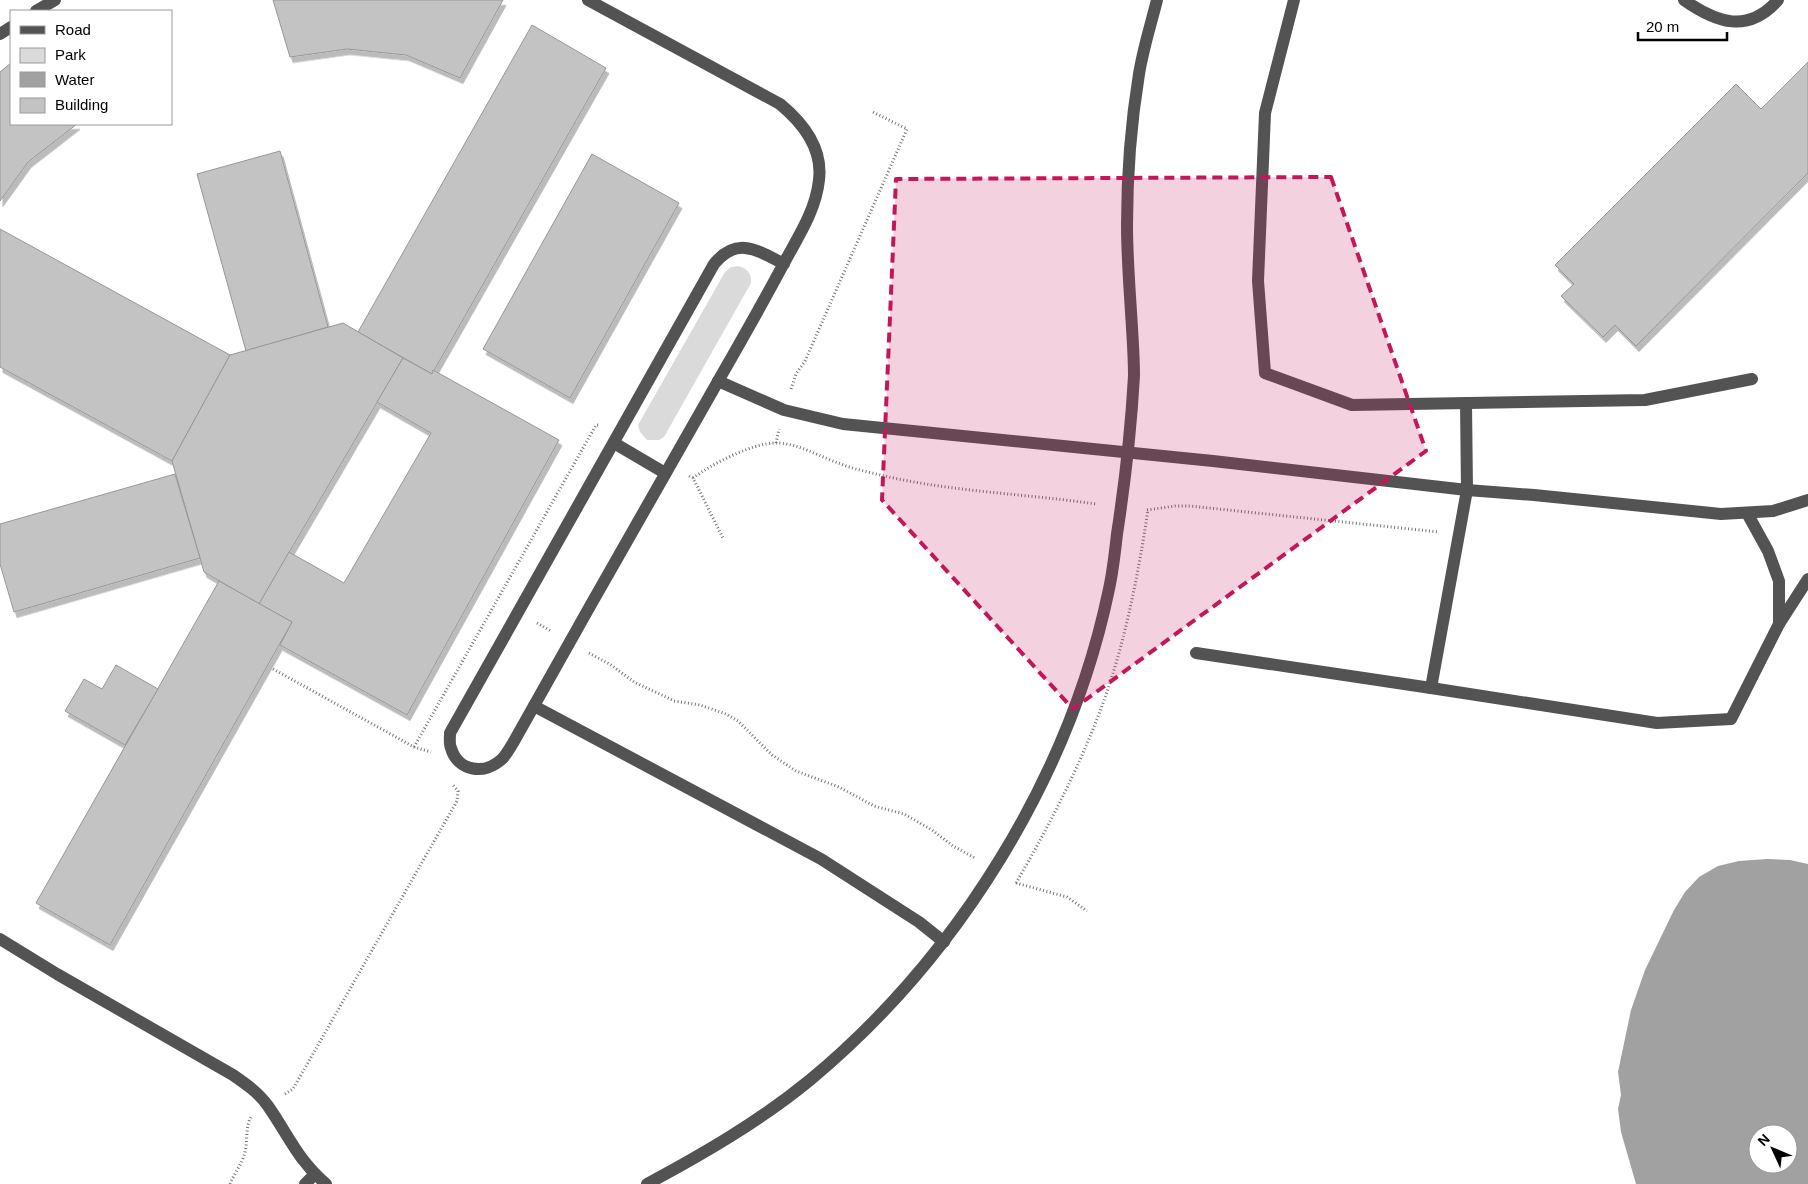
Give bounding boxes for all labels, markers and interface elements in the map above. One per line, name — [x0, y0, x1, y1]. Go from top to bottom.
legend — [10, 10, 172, 125]
scale bar — [1638, 10, 1727, 42]
text: 20 m — [1646, 18, 1679, 35]
text: Road — [55, 21, 91, 38]
text: Park — [55, 46, 86, 63]
text: Water — [55, 71, 94, 88]
text: Building — [55, 96, 108, 113]
north arrow — [1748, 1124, 1798, 1174]
text: N — [1754, 1131, 1773, 1149]

